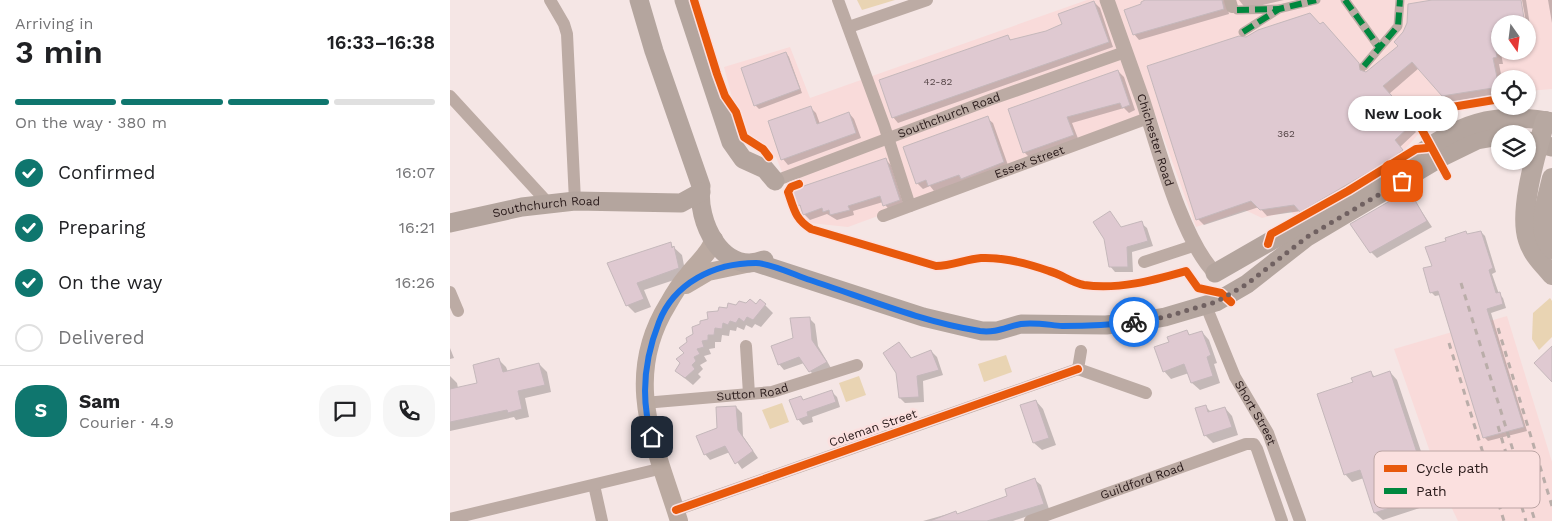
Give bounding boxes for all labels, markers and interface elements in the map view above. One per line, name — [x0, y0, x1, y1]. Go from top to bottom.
text: Arriving in — [15, 14, 93, 33]
north arrow — [1491, 15, 1536, 60]
map controls — [1491, 15, 1536, 170]
text: 16:33–16:38 — [327, 31, 435, 54]
text: 3 min — [15, 33, 103, 71]
button: locate — [1491, 70, 1536, 115]
house number: 42-82 — [924, 76, 953, 87]
street label: Southchurch Road — [896, 90, 1002, 141]
street label: Chichester Road — [1134, 92, 1177, 188]
callout: New Look — [1347, 96, 1457, 131]
text: New Look — [1364, 104, 1442, 123]
text: On the way · 380 m — [15, 113, 167, 132]
button: layers — [1491, 125, 1536, 170]
house number: 362 — [1277, 128, 1295, 139]
street label: Essex Street — [992, 143, 1066, 181]
icon: check — [15, 159, 43, 187]
pin — [1381, 160, 1423, 202]
text: Confirmed — [58, 161, 155, 184]
text: 16:07 — [396, 163, 435, 182]
icon: bag — [1388, 167, 1416, 195]
street label: Southchurch Road — [491, 194, 600, 220]
icon: check — [15, 214, 43, 242]
text: Preparing — [58, 216, 145, 239]
text: 16:21 — [399, 218, 435, 237]
icon: check — [15, 269, 43, 297]
text: On the way — [58, 271, 162, 294]
text: 16:26 — [395, 273, 435, 292]
courier — [1109, 297, 1159, 347]
icon: bike — [1120, 308, 1148, 336]
text: Delivered — [58, 326, 145, 349]
street label: Short Street — [1232, 378, 1279, 447]
street label: Sutton Road — [716, 380, 790, 404]
button: chat — [319, 385, 371, 437]
button: phone — [383, 385, 435, 437]
text: Sam — [79, 390, 120, 413]
text: S — [35, 399, 47, 422]
street label: Coleman Street — [827, 406, 919, 450]
text: Courier · 4.9 — [79, 413, 174, 432]
pin — [631, 416, 673, 458]
icon: home — [638, 423, 666, 451]
legend — [1374, 451, 1540, 508]
street label: Guildford Road — [1098, 460, 1186, 502]
text: Cycle path — [1416, 460, 1489, 476]
text: Path — [1416, 483, 1447, 499]

